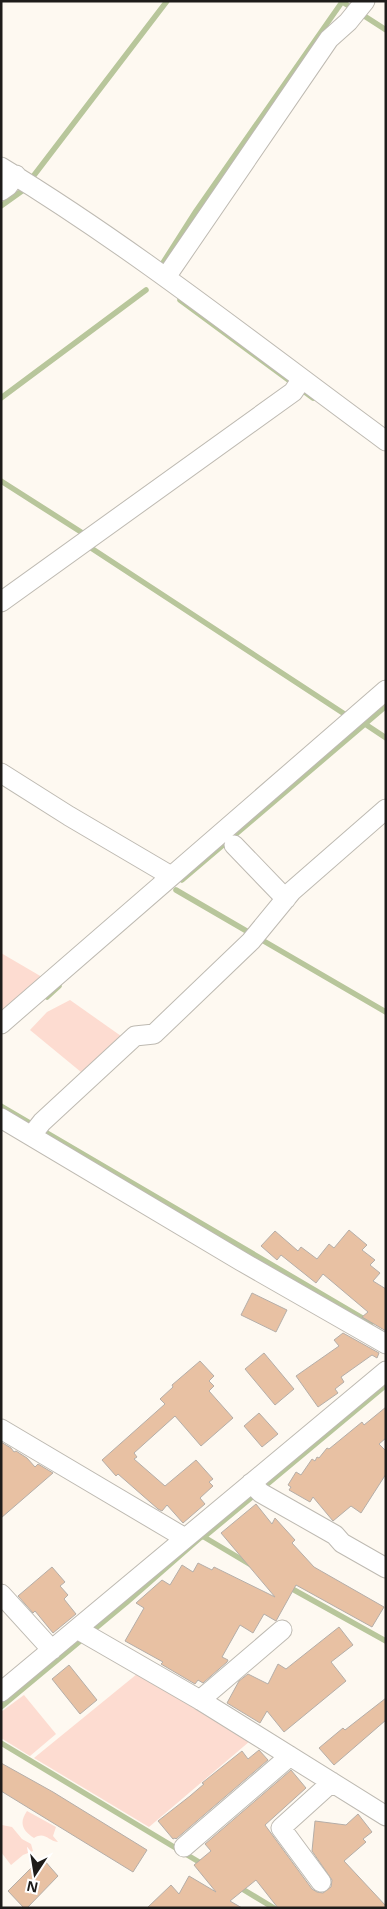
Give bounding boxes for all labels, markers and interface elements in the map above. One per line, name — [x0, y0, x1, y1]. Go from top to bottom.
north arrow — [10, 1849, 60, 1899]
text: N — [25, 1877, 40, 1898]

